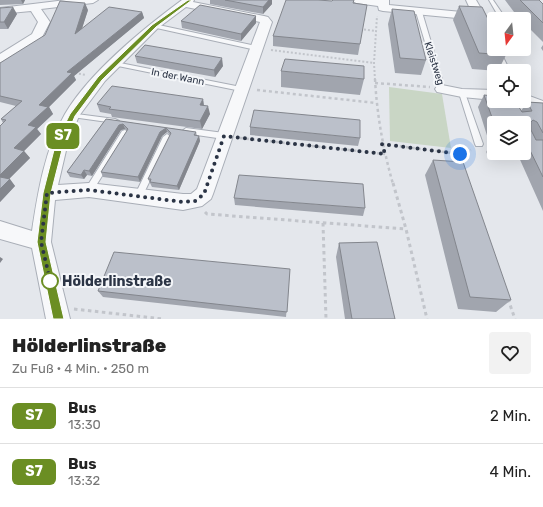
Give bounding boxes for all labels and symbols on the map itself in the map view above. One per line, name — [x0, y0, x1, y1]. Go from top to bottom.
north arrow — [487, 12, 531, 56]
street label: Kleistweg — [421, 40, 447, 87]
street label: In der Wann — [150, 66, 206, 88]
line badge: S7 — [45, 123, 81, 149]
your location — [450, 144, 470, 164]
marker: Hölderlinstraße — [41, 272, 59, 290]
place label: Hölderlinstraße — [62, 273, 172, 290]

